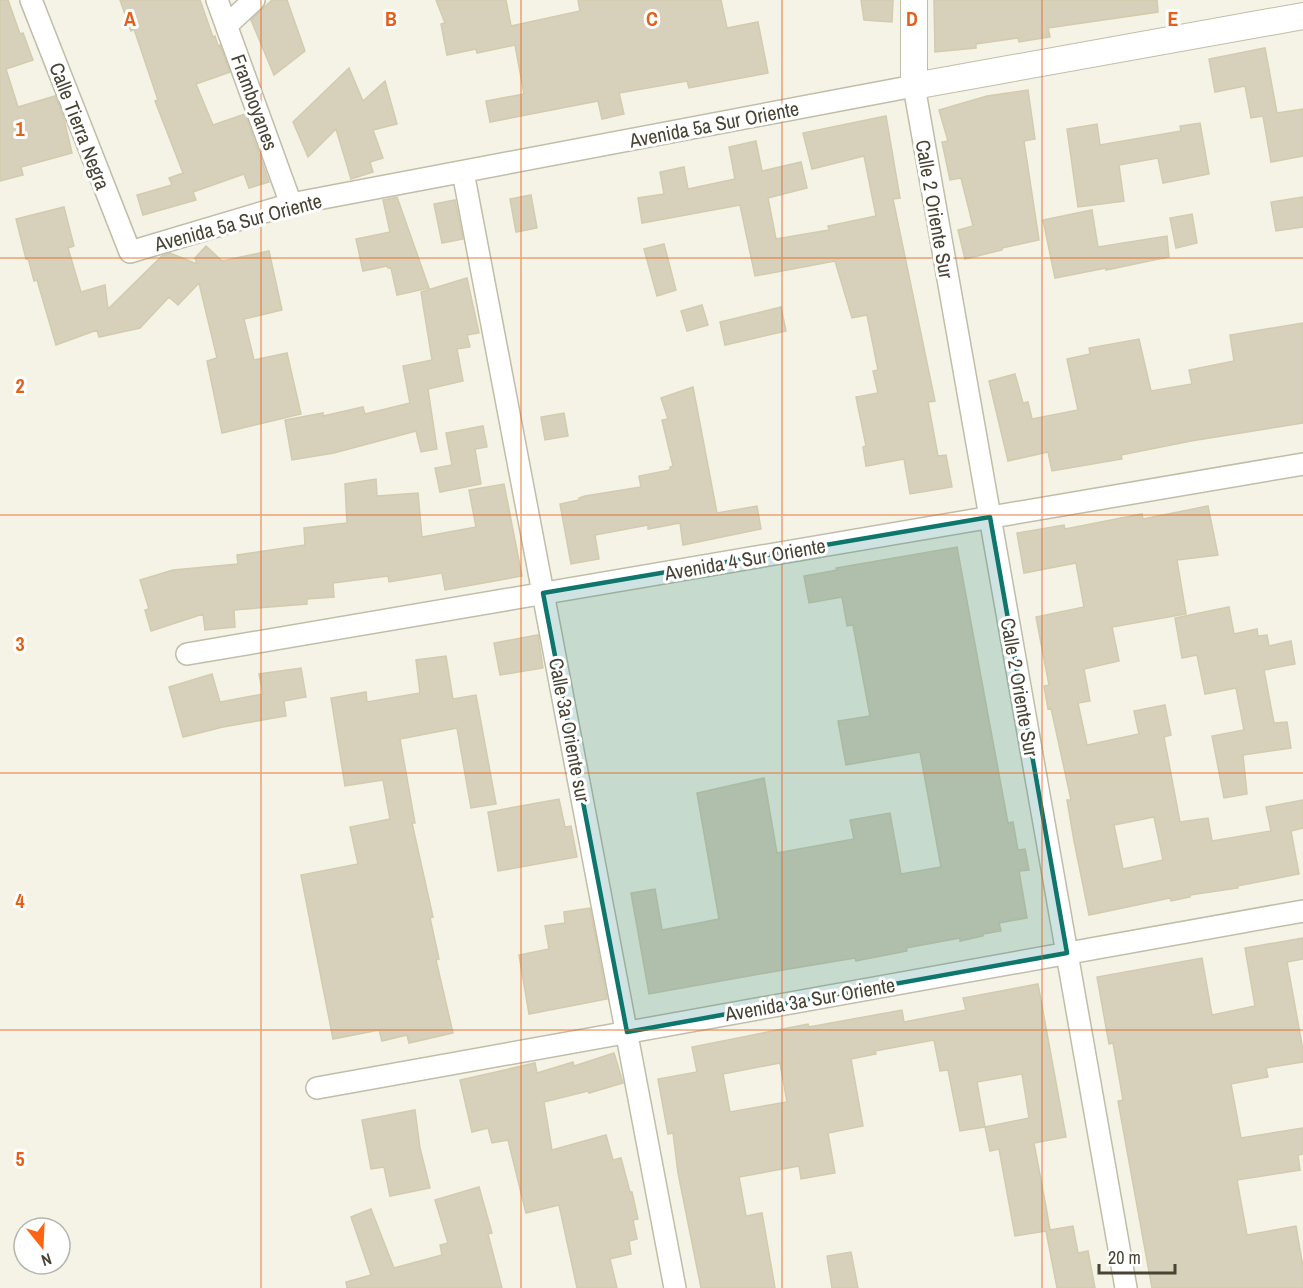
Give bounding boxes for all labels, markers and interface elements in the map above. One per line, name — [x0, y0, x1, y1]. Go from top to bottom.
text: A — [124, 5, 136, 32]
text: B — [385, 5, 397, 32]
text: C — [646, 5, 658, 32]
text: D — [906, 5, 918, 32]
text: E — [1168, 5, 1179, 32]
street label: Framboyanes — [225, 50, 285, 154]
street label: Calle Tierra Negra — [43, 58, 117, 194]
street label: Avenida 5a Sur Oriente — [626, 94, 801, 154]
text: 1 — [15, 115, 25, 142]
street label: Calle 2 Oriente Sur — [910, 138, 961, 281]
street label: Avenida 5a Sur Oriente — [150, 187, 325, 258]
text: 2 — [15, 372, 25, 399]
street label: Avenida 4 Sur Oriente — [661, 532, 828, 587]
street label: Calle 2 Oriente Sur — [995, 616, 1046, 759]
text: 3 — [15, 630, 25, 657]
street label: Calle 3a Oriente sur — [543, 655, 597, 805]
text: 4 — [15, 887, 25, 914]
street label: Avenida 3a Sur Oriente — [722, 971, 897, 1027]
text: 5 — [15, 1145, 25, 1172]
north arrow — [12, 1216, 72, 1276]
scale bar — [1099, 1237, 1176, 1275]
text: 20 m — [1108, 1245, 1141, 1270]
text: N — [39, 1248, 55, 1272]

